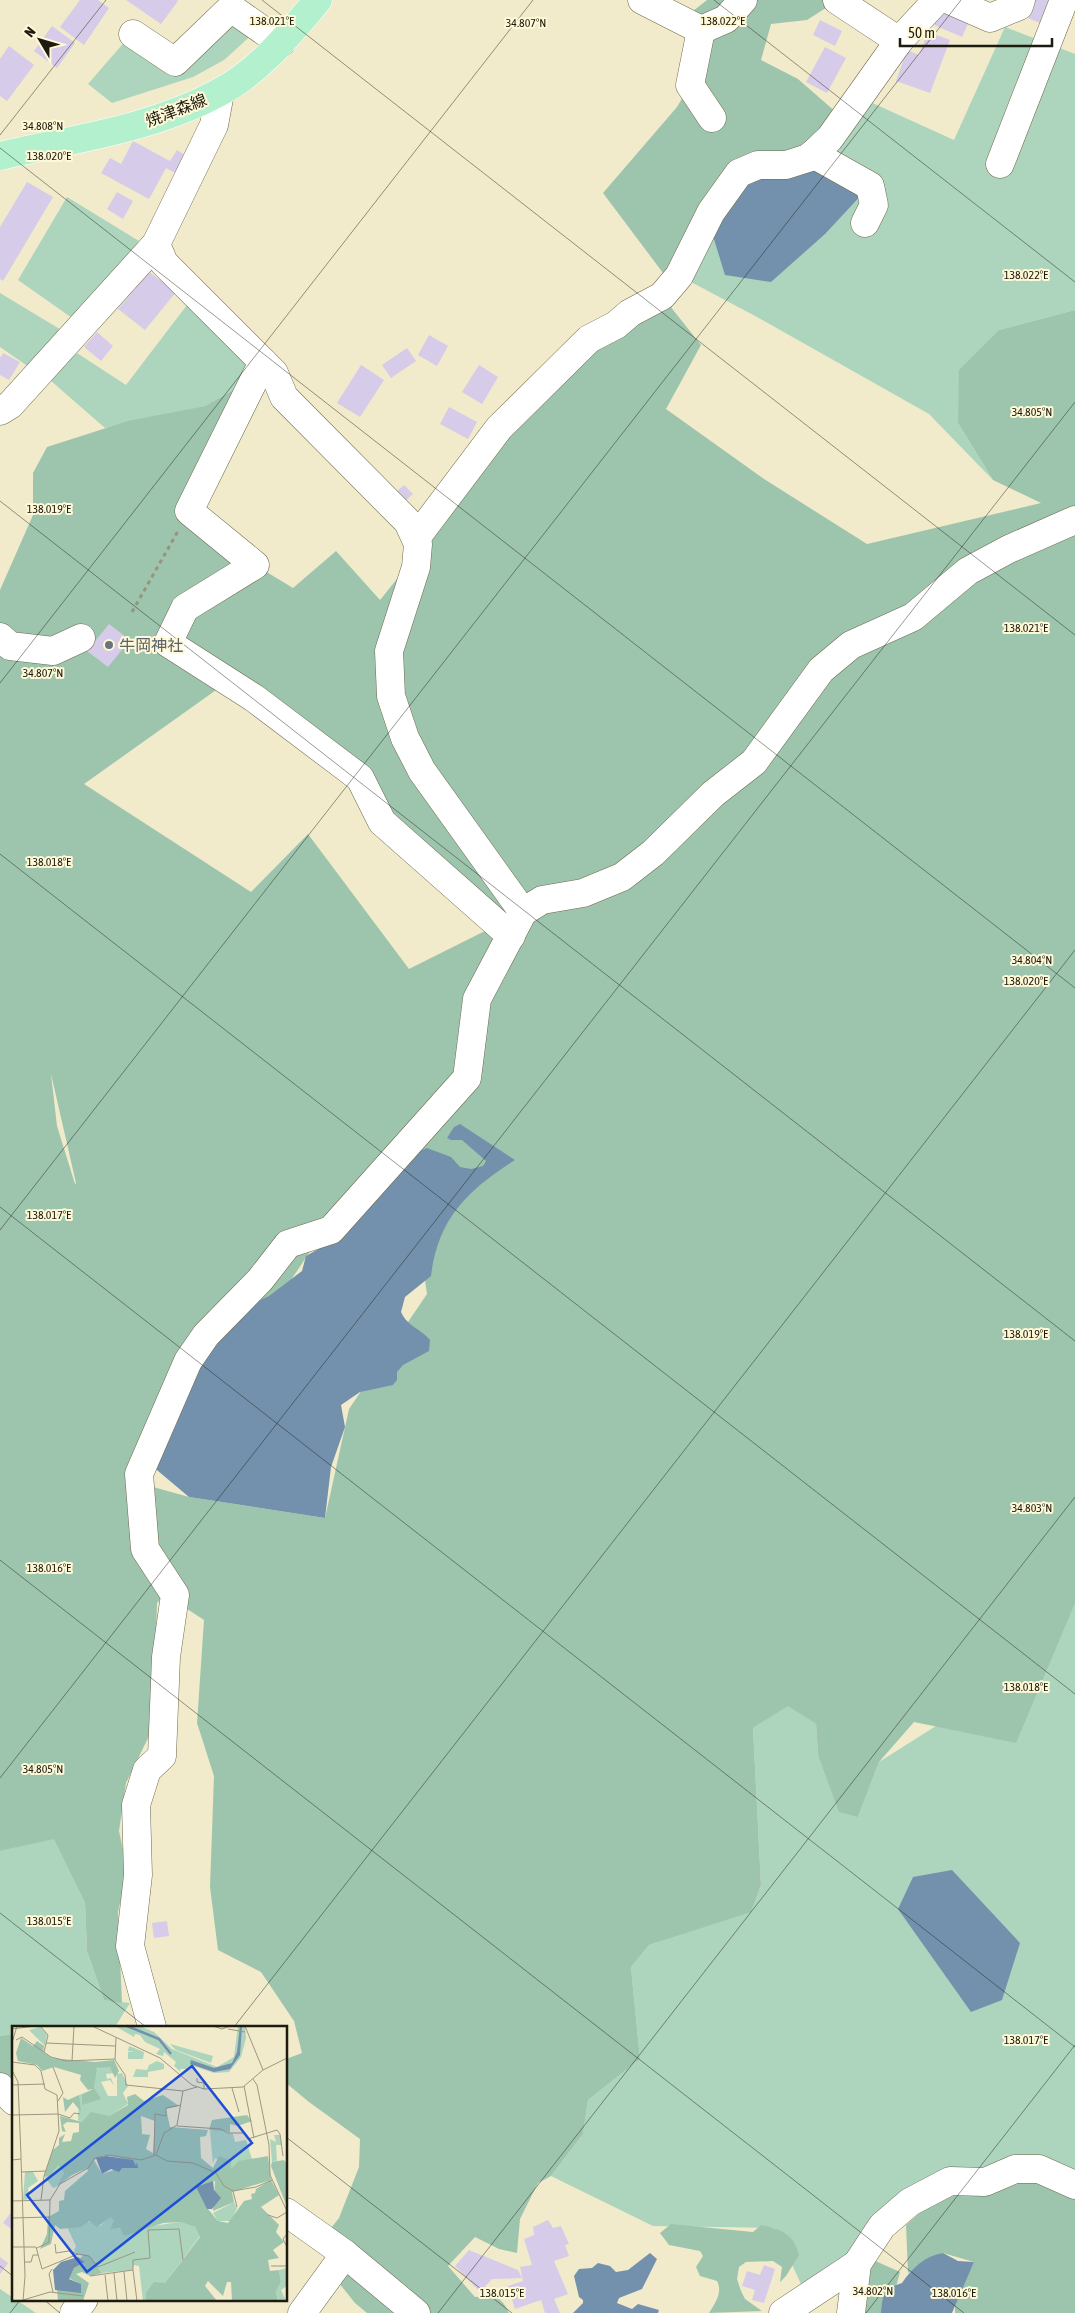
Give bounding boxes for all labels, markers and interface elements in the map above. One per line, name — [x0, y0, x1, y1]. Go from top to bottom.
text: 138.021°E — [250, 14, 294, 28]
text: 138.022°E — [701, 14, 745, 28]
north arrow — [15, 15, 65, 65]
scale bar — [900, 15, 1052, 47]
text: 34.807°N — [506, 16, 546, 30]
text: N — [21, 24, 39, 40]
text: 50 m — [908, 24, 935, 41]
street label: 焼津森線 — [143, 90, 209, 130]
text: 34.808°N — [23, 119, 63, 133]
text: 138.020°E — [27, 149, 71, 163]
text: 138.022°E — [1004, 268, 1048, 282]
text: 34.805°N — [1012, 405, 1052, 419]
text: 138.019°E — [27, 502, 71, 516]
text: 138.021°E — [1004, 621, 1048, 635]
place label: 牛岡神社 — [119, 636, 183, 654]
marker: 牛岡神社 — [103, 639, 115, 651]
text: 34.807°N — [23, 666, 63, 680]
text: 138.018°E — [27, 855, 71, 869]
text: 34.804°N — [1012, 953, 1052, 967]
text: 138.020°E — [1004, 974, 1048, 988]
text: 138.017°E — [27, 1208, 71, 1222]
text: 138.019°E — [1004, 1327, 1048, 1341]
text: 34.803°N — [1012, 1501, 1052, 1515]
text: 138.016°E — [27, 1561, 71, 1575]
text: 138.018°E — [1004, 1680, 1048, 1694]
text: 34.805°N — [23, 1762, 63, 1776]
text: 138.015°E — [27, 1914, 71, 1928]
inset map — [12, 2026, 288, 2300]
text: 138.017°E — [1004, 2033, 1048, 2047]
text: 34.802°N — [853, 2284, 893, 2298]
text: 138.015°E — [480, 2286, 524, 2300]
text: 138.016°E — [932, 2286, 976, 2300]

